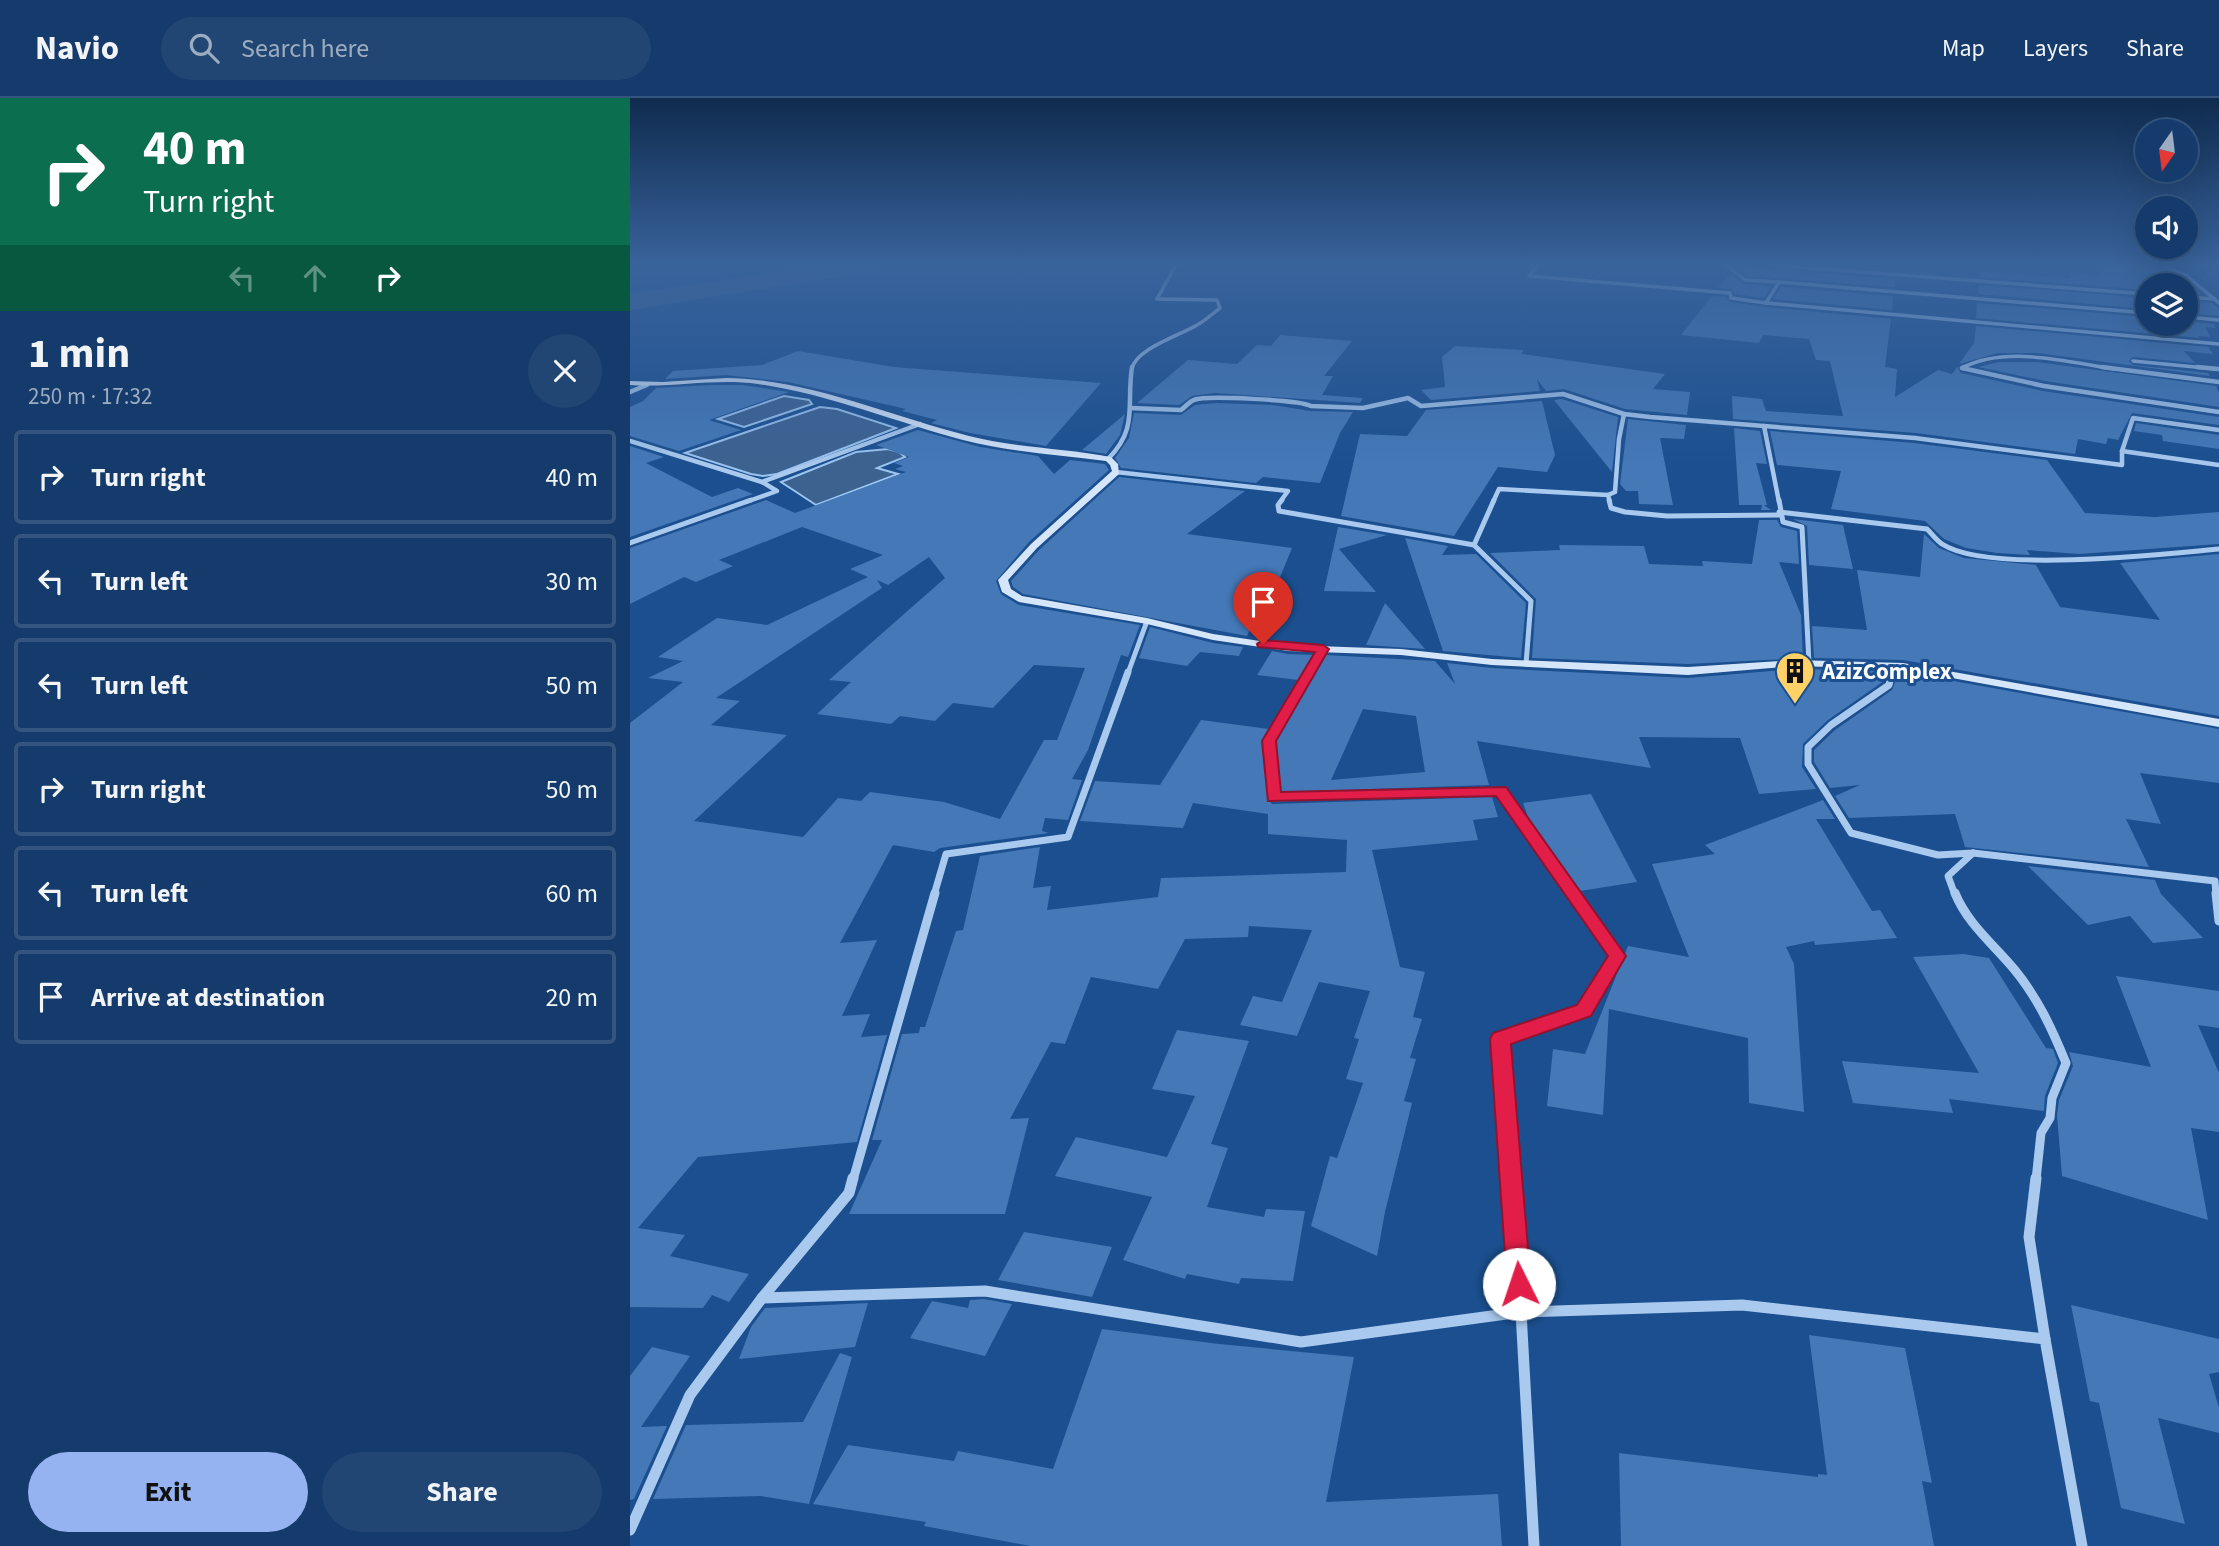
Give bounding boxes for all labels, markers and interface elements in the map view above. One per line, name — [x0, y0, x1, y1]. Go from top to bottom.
search box — [161, 17, 651, 80]
text: Navio — [35, 25, 119, 72]
icon: search — [185, 29, 223, 67]
text: Search here — [241, 30, 369, 67]
text: Map — [1942, 31, 1985, 66]
text: Layers — [2023, 31, 2088, 66]
text: Share — [2126, 31, 2184, 66]
text: 40 m — [143, 114, 247, 184]
north arrow — [2135, 119, 2198, 182]
map controls — [2135, 119, 2198, 336]
icon: right — [28, 126, 119, 217]
text: Turn right — [143, 179, 274, 225]
button: sound — [2135, 196, 2198, 259]
icon: left — [223, 259, 261, 297]
icon: ahead — [296, 259, 334, 297]
icon: right — [369, 259, 407, 297]
button: layers — [2135, 273, 2198, 336]
text: 1 min — [28, 324, 130, 384]
button: close — [528, 334, 602, 408]
text: 250 m · 17:32 — [28, 380, 152, 413]
icon: right — [32, 458, 70, 496]
text: Turn right — [91, 459, 206, 496]
text: 40 m — [545, 459, 598, 496]
icon: left — [32, 562, 70, 600]
text: Turn left — [91, 563, 188, 600]
text: 30 m — [545, 563, 598, 600]
pin — [1233, 572, 1293, 644]
icon: arrive — [1244, 583, 1282, 621]
building icon: AzizComplex — [1774, 650, 1816, 705]
place label: AzizComplex — [1821, 655, 1952, 688]
icon: left — [32, 666, 70, 704]
text: Turn left — [91, 667, 188, 704]
text: 50 m — [545, 667, 598, 704]
icon: right — [32, 770, 70, 808]
text: Turn right — [91, 771, 206, 808]
text: 50 m — [545, 771, 598, 808]
icon: left — [32, 874, 70, 912]
text: Turn left — [91, 875, 188, 912]
text: 60 m — [545, 875, 598, 912]
icon: arrive — [32, 978, 70, 1016]
text: Arrive at destination — [91, 979, 325, 1016]
text: 20 m — [545, 979, 598, 1016]
position arrow — [1482, 1247, 1556, 1321]
button: Exit — [28, 1452, 308, 1532]
button: Share — [322, 1452, 602, 1532]

